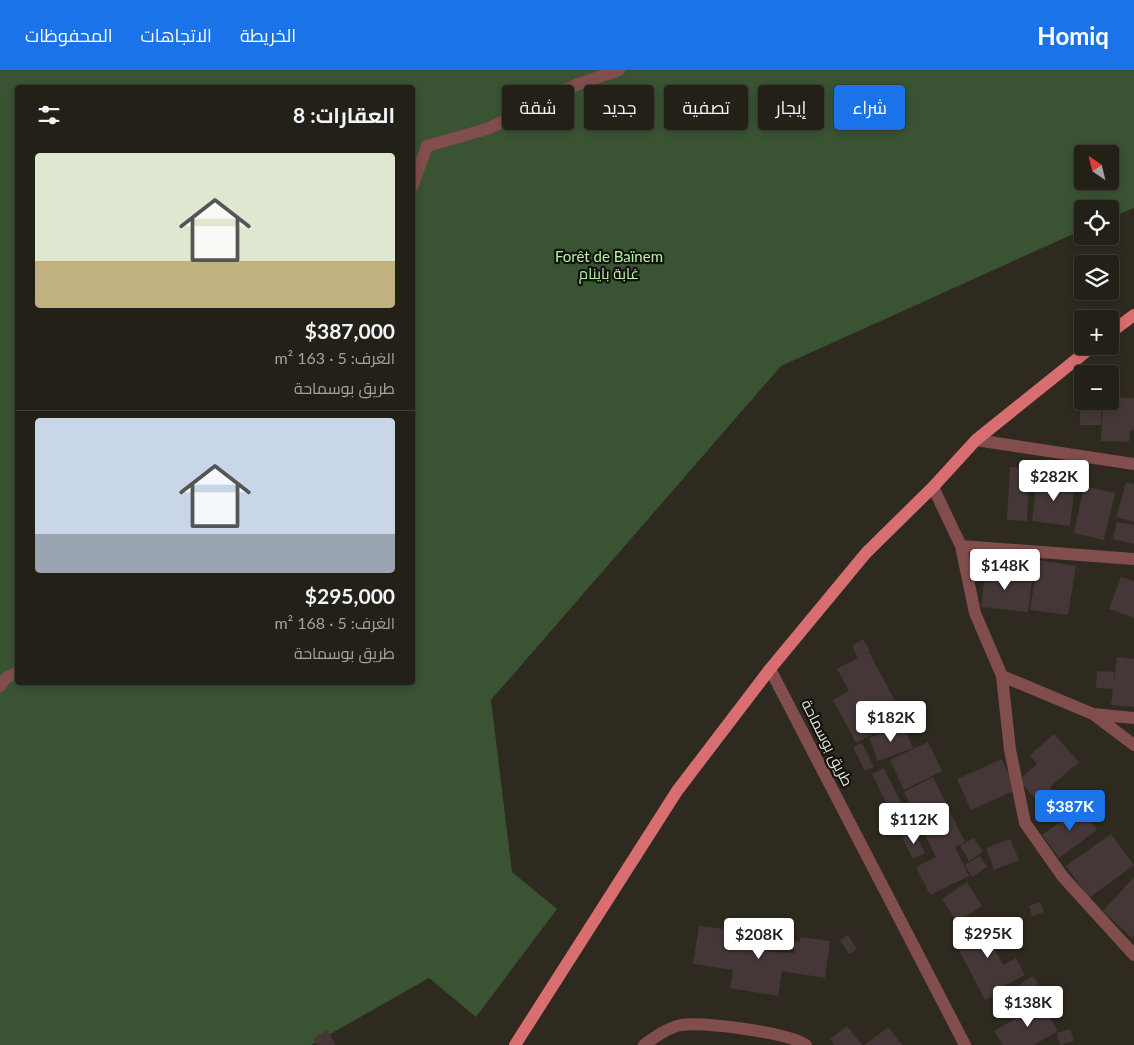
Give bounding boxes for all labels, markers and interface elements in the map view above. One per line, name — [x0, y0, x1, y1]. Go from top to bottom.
text: Homiq — [1037, 21, 1109, 50]
text: المحفوظات — [25, 24, 113, 46]
text: الاتجاهات — [141, 24, 212, 46]
text: الخريطة — [240, 24, 296, 46]
chip: شقة — [502, 85, 574, 130]
chip: جديد — [584, 85, 654, 130]
chip: تصفية — [664, 85, 748, 130]
chip: إيجار — [758, 85, 824, 130]
chip: شراء — [834, 85, 905, 130]
icon: filters — [35, 101, 63, 129]
text: العقارات: 8 — [293, 102, 395, 127]
north arrow — [1074, 145, 1119, 190]
map controls — [1074, 145, 1119, 410]
icon: home — [170, 185, 260, 275]
button: locate — [1074, 200, 1119, 245]
park label: Forêt de Baïnem غابة باينام — [555, 247, 663, 284]
button: layers — [1074, 255, 1119, 300]
button: + — [1074, 310, 1119, 355]
text: $387,000 — [305, 318, 395, 343]
text: الغرف: 5 · 163 m² — [275, 348, 395, 367]
button: − — [1074, 365, 1119, 410]
text: طريق بوسماحة — [294, 378, 395, 397]
icon: home — [170, 451, 260, 541]
pin: $282K — [1019, 460, 1089, 502]
text: $282K — [1030, 466, 1078, 485]
pin: $148K — [970, 548, 1040, 591]
text: $148K — [981, 555, 1029, 574]
text: $295,000 — [305, 583, 395, 608]
text: الغرف: 5 · 168 m² — [275, 613, 395, 632]
text: طريق بوسماحة — [294, 643, 395, 662]
street label: طريق بوسماحة — [797, 696, 857, 790]
pin: $182K — [856, 700, 926, 743]
text: $182K — [867, 707, 915, 726]
pin: $387K — [1035, 790, 1105, 832]
text: $387K — [1046, 796, 1094, 815]
pin: $112K — [879, 802, 949, 845]
text: $112K — [890, 809, 938, 828]
pin: $295K — [953, 916, 1023, 959]
pin: $208K — [724, 918, 794, 960]
text: $295K — [964, 923, 1012, 942]
text: $208K — [735, 924, 783, 943]
pin: $138K — [993, 986, 1063, 1028]
text: $138K — [1004, 992, 1052, 1011]

